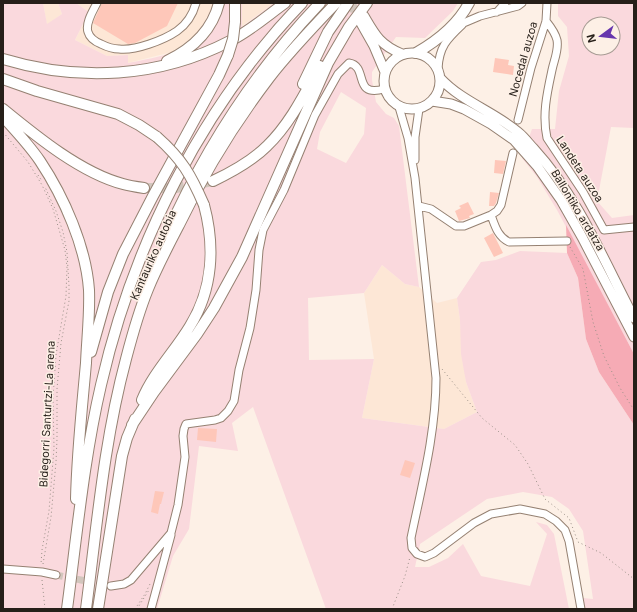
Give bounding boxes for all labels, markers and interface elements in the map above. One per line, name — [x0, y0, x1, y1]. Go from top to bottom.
north arrow — [581, 16, 621, 56]
street label: Nocedal auzoa — [506, 20, 540, 98]
text: N — [583, 33, 599, 44]
street label: Landeta auzoa — [553, 133, 607, 205]
street label: Ballontiko ardatza — [548, 167, 608, 253]
street label: Kantauriko autobia — [127, 208, 179, 302]
street label: Bidegorri Santurtzi-La arena — [36, 340, 58, 488]

